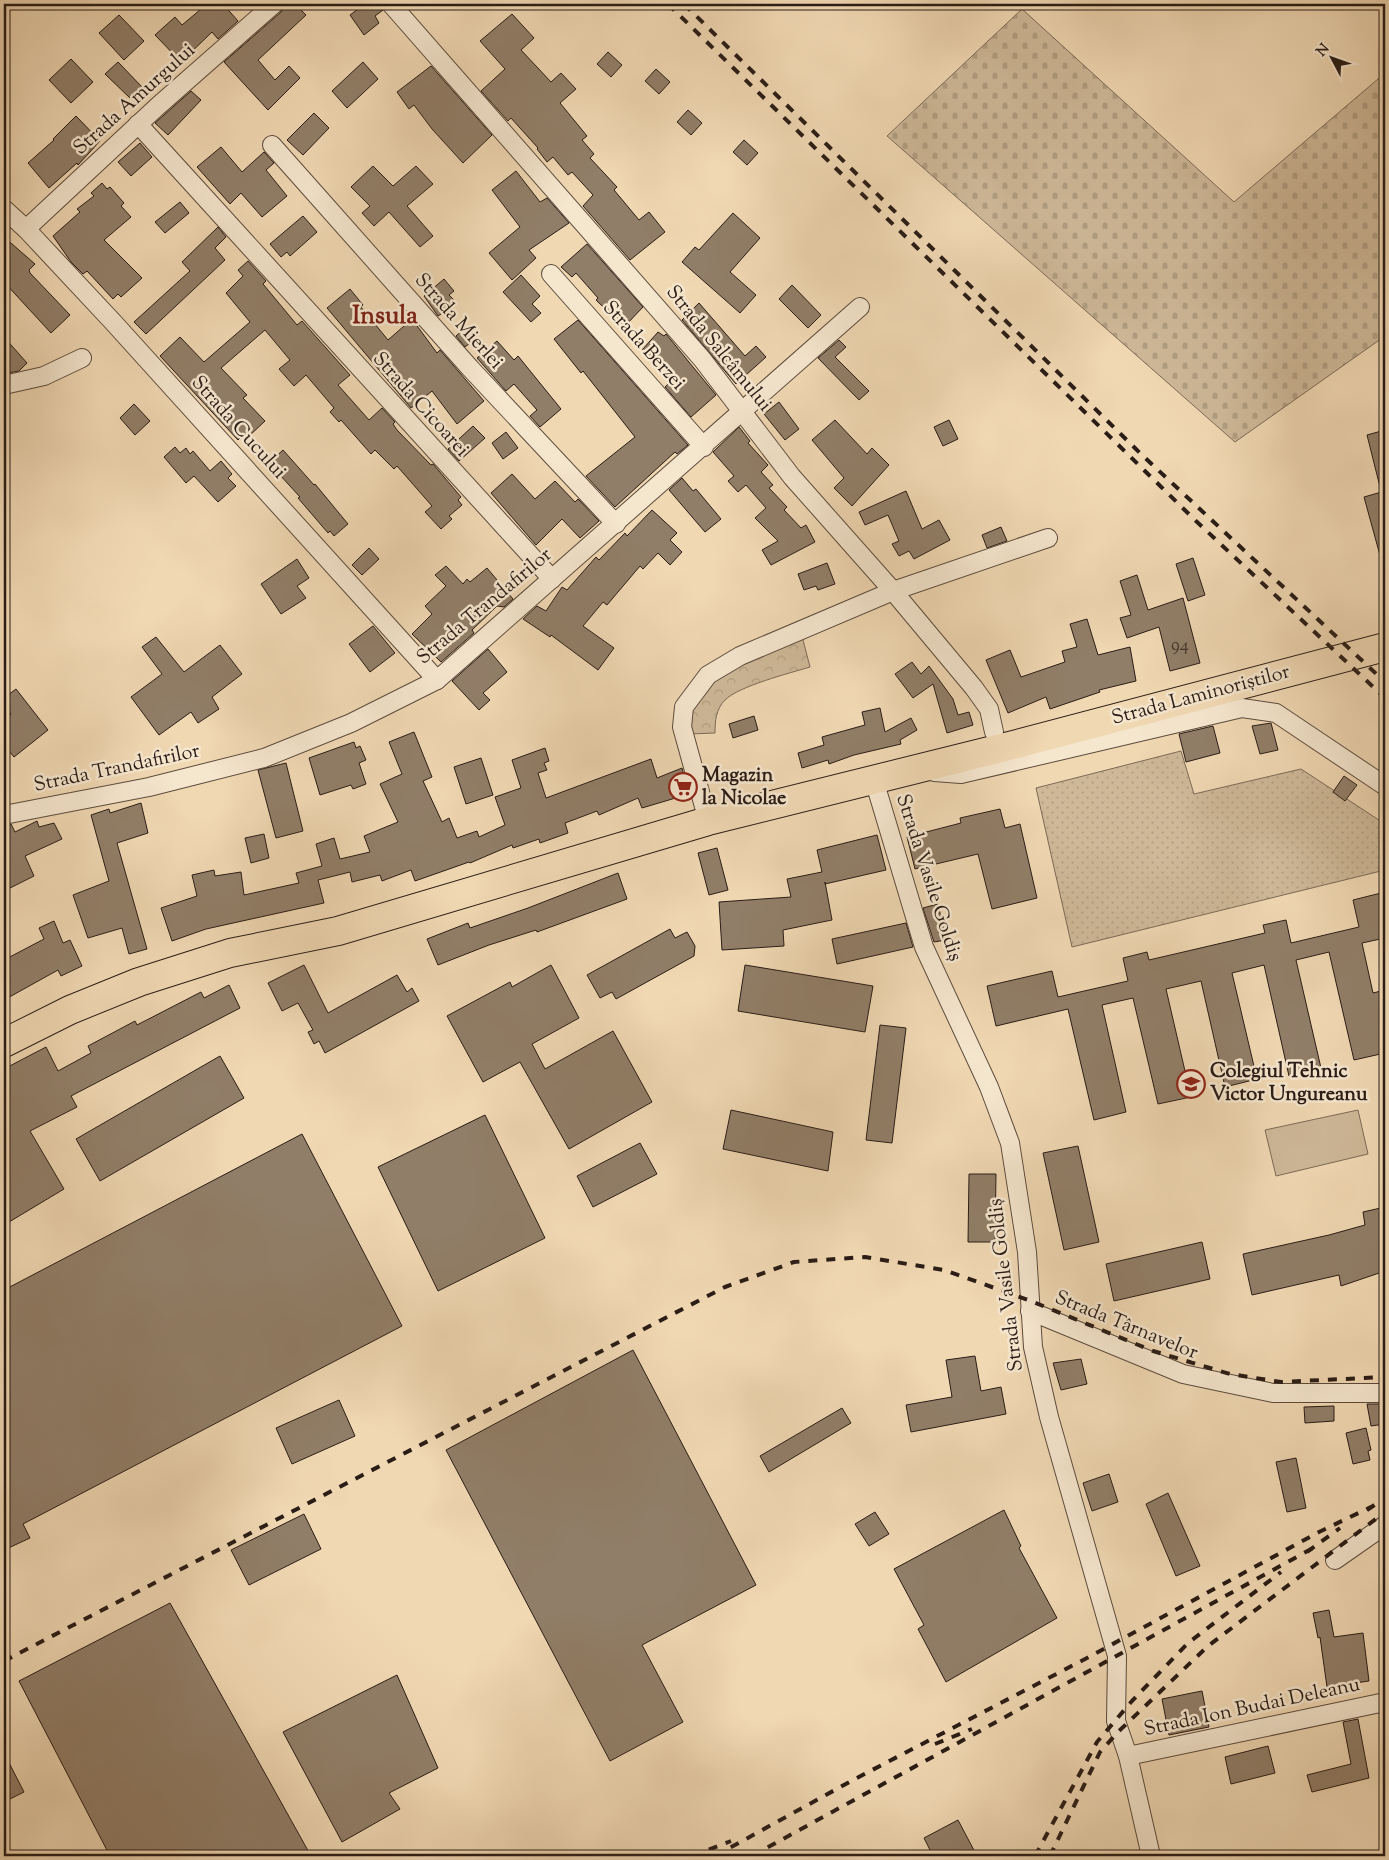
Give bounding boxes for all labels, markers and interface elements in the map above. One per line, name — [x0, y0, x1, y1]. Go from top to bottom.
north arrow — [1306, 32, 1356, 82]
street label: Strada Amurgului — [68, 37, 203, 163]
text: N — [1312, 40, 1335, 62]
street label: Strada Mierlei — [407, 267, 509, 377]
street label: Strada Salcâmului — [658, 280, 778, 419]
street label: Strada Berzei — [595, 295, 691, 398]
district label: Insula — [352, 299, 418, 335]
street label: Strada Cicoarei — [365, 346, 475, 464]
street label: Strada Cucului — [184, 370, 293, 486]
street label: Strada Trandafirilor — [411, 541, 559, 672]
house number: 94 — [1171, 633, 1189, 659]
street label: Strada Laminoriștilor — [1109, 658, 1294, 734]
street label: Strada Trandafirilor — [31, 737, 203, 801]
place label: Magazin la Nicolae — [702, 762, 786, 814]
supermarket icon: Magazin la Nicolae — [668, 772, 698, 802]
street label: Strada Vasile Goldiș — [887, 791, 969, 965]
place label: Colegiul Tehnic Victor Ungureanu — [1210, 1058, 1368, 1110]
school or university icon: Colegiul Tehnic Victor Ungureanu — [1176, 1069, 1206, 1099]
street label: Strada Vasile Goldiș — [982, 1197, 1032, 1373]
street label: Strada Târnavelor — [1050, 1284, 1203, 1368]
street label: Strada Ion Budai Deleanu — [1141, 1671, 1363, 1745]

